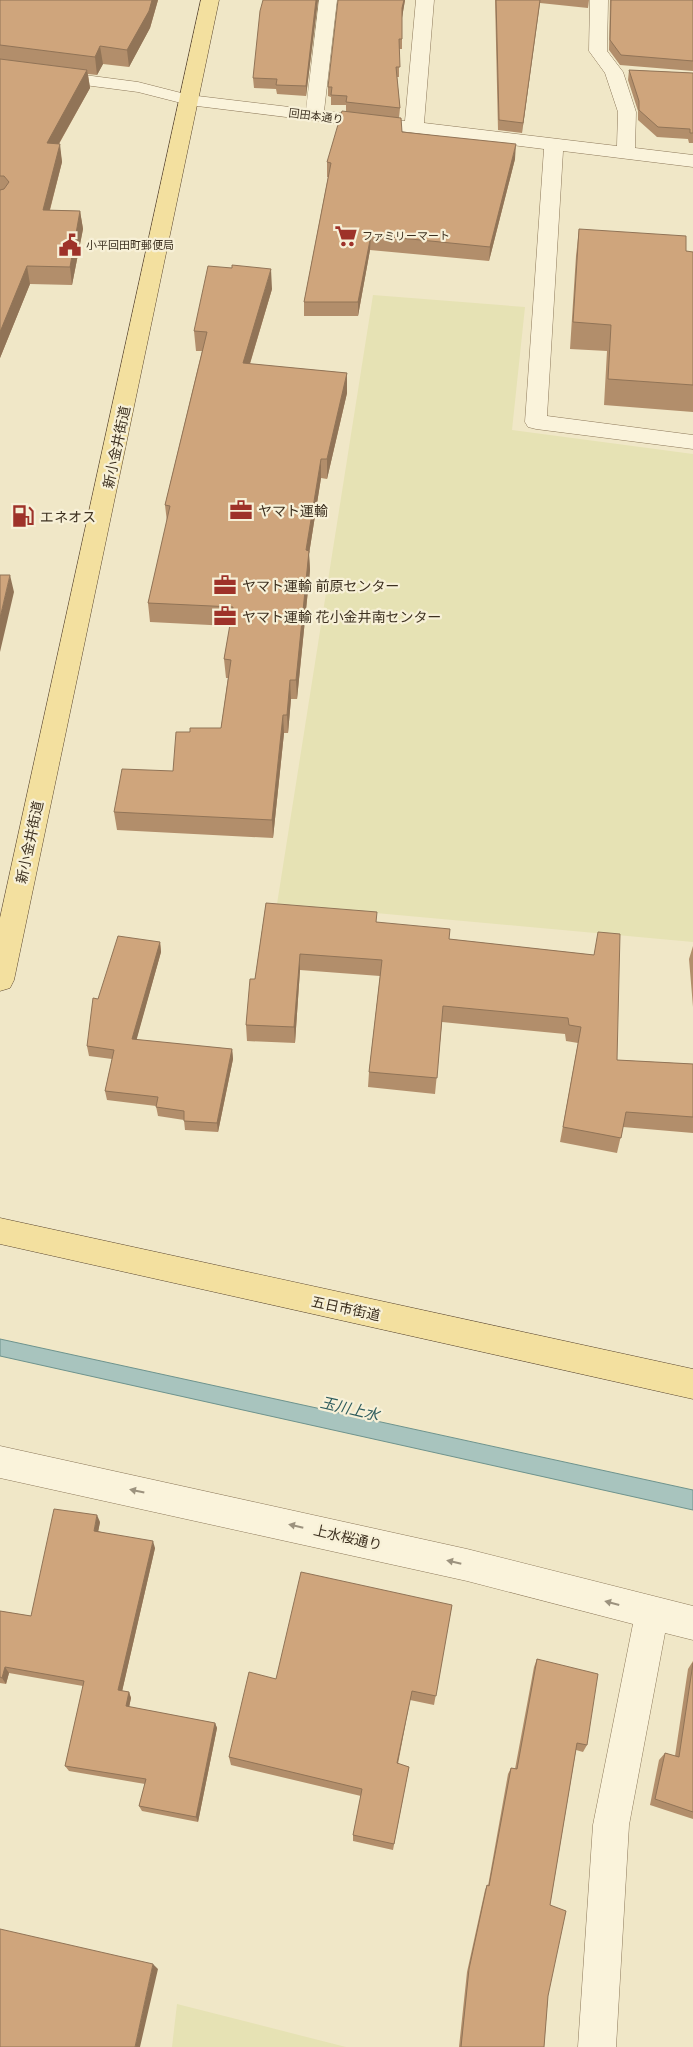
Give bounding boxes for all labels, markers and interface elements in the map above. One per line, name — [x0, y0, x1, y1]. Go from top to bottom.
street label: 回田本通り — [288, 106, 344, 126]
supermarket icon: ファミリーマート — [333, 223, 359, 249]
place label: ファミリーマート — [362, 229, 450, 243]
public building icon: 小平回田町郵便局 — [57, 232, 83, 258]
place label: 小平回田町郵便局 — [86, 238, 174, 252]
street label: 新小金井街道 — [98, 404, 134, 490]
office icon: ヤマト運輸 — [228, 497, 254, 523]
place label: ヤマト運輸 — [258, 501, 328, 520]
fuel station icon: エネオス — [10, 503, 36, 529]
place label: エネオス — [40, 507, 96, 526]
office icon: ヤマト運輸 前原センター — [212, 572, 238, 598]
place label: ヤマト運輸 前原センター — [242, 576, 399, 595]
office icon: ヤマト運輸 花小金井南センター — [212, 603, 238, 629]
place label: ヤマト運輸 花小金井南センター — [242, 607, 441, 626]
street label: 新小金井街道 — [11, 799, 47, 885]
street label: 五日市街道 — [310, 1291, 382, 1325]
water label: 玉川上水 — [319, 1392, 383, 1425]
one-way arrow — [130, 1487, 145, 1495]
street label: 上水桜通り — [312, 1520, 384, 1554]
one-way arrow — [289, 1522, 304, 1530]
one-way arrow — [447, 1558, 462, 1566]
one-way arrow — [604, 1599, 619, 1607]

